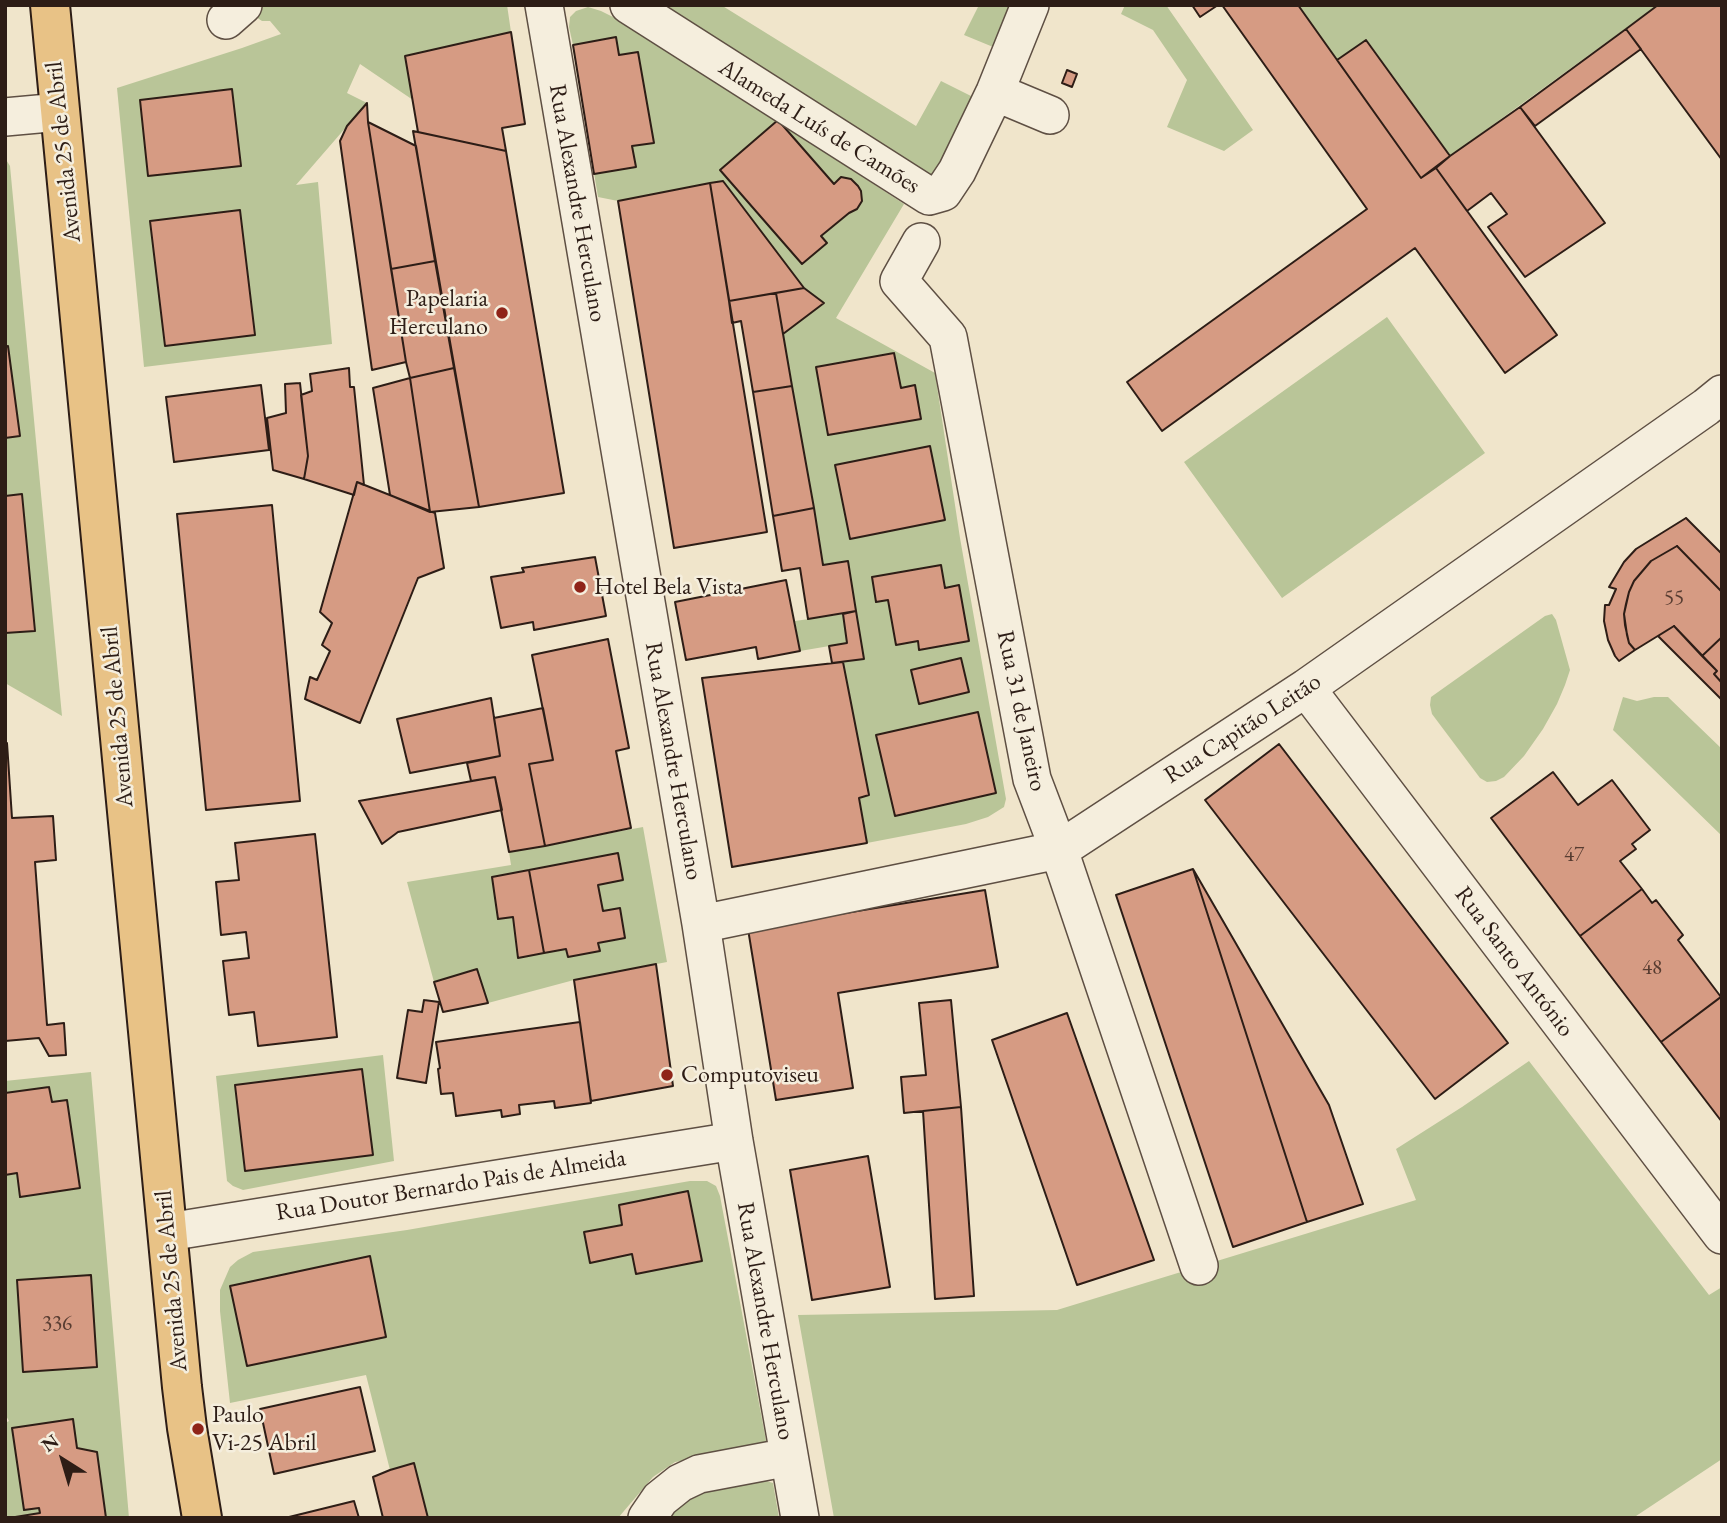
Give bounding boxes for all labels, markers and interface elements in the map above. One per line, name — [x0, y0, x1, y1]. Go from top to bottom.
street label: Alameda Luís de Camões — [713, 53, 925, 201]
street label: Avenida 25 de Abril — [40, 60, 88, 244]
street label: Rua Alexandre Herculano — [542, 82, 612, 324]
place label: Papelaria Herculano — [389, 285, 488, 341]
marker: Papelaria Herculano — [494, 305, 510, 321]
place label: Hotel Bela Vista — [594, 573, 743, 601]
marker: Hotel Bela Vista — [572, 579, 588, 595]
house number: 55 — [1664, 585, 1684, 611]
street label: Avenida 25 de Abril — [96, 625, 140, 809]
street label: Rua 31 de Janeiro — [990, 628, 1052, 794]
street label: Rua Alexandre Herculano — [638, 640, 708, 882]
street label: Rua Capitão Leitão — [1159, 668, 1327, 790]
house number: 47 — [1564, 842, 1584, 868]
street label: Rua Santo António — [1448, 881, 1580, 1043]
house number: 48 — [1642, 955, 1662, 981]
place label: Computoviseu — [681, 1061, 819, 1089]
marker: Computoviseu — [659, 1067, 675, 1083]
street label: Rua Doutor Bernardo Pais de Almeida — [274, 1144, 628, 1228]
street label: Avenida 25 de Abril — [150, 1189, 194, 1373]
street label: Rua Alexandre Herculano — [730, 1200, 800, 1442]
house number: 336 — [42, 1311, 72, 1337]
place label: Paulo Vi-25 Abril — [212, 1401, 317, 1457]
marker: Paulo Vi-25 Abril — [190, 1421, 206, 1437]
north arrow — [28, 1425, 98, 1495]
text: N — [36, 1428, 64, 1457]

